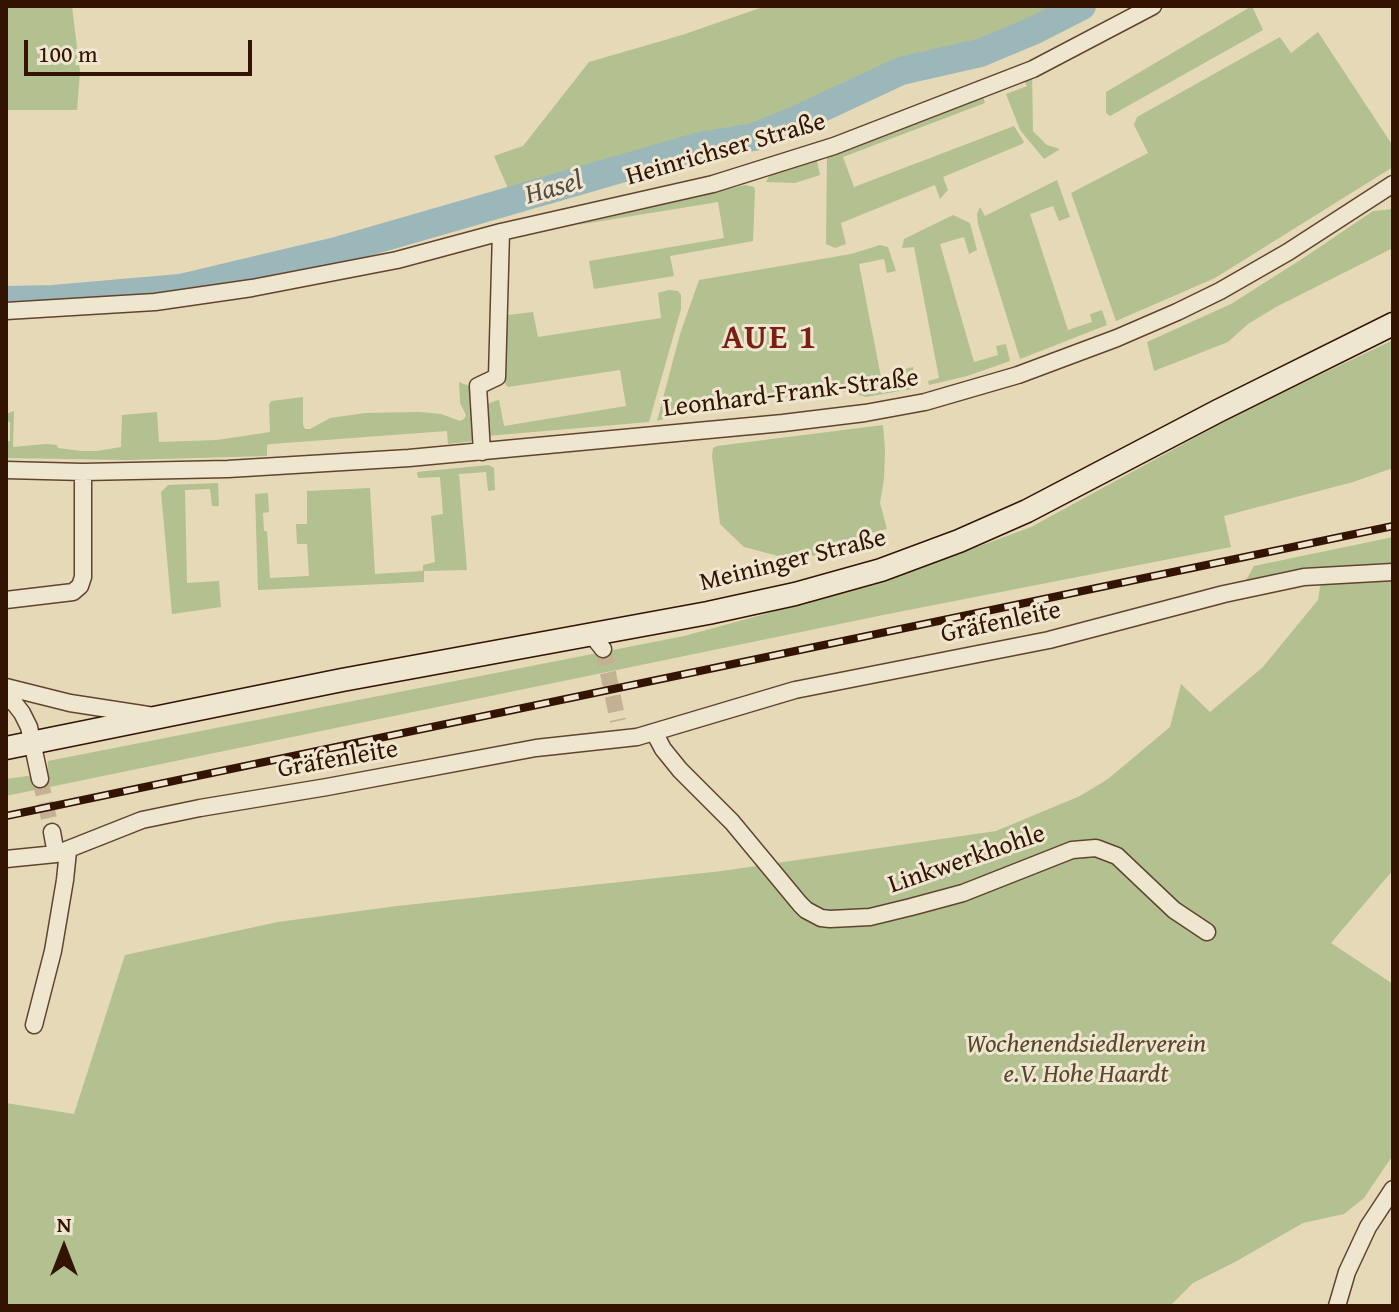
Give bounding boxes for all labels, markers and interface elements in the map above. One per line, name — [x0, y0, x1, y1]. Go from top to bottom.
scale bar — [28, 24, 256, 74]
text: 100 m — [38, 36, 98, 71]
street label: Heinrichser Straße — [623, 107, 829, 193]
water label: Hasel — [521, 165, 587, 213]
district label: AUE 1 — [722, 319, 818, 359]
street label: Leonhard-Frank-Straße — [661, 363, 921, 425]
street label: Meininger Straße — [697, 523, 889, 599]
street label: Gräfenleite — [938, 595, 1064, 651]
street label: Gräfenleite — [275, 734, 401, 786]
street label: Linkwerkhohle — [884, 819, 1050, 901]
park label: Wochenendsiedlerverein e.V. Hohe Haardt — [966, 1029, 1206, 1090]
north arrow — [24, 1208, 104, 1288]
text: N — [57, 1208, 71, 1240]

